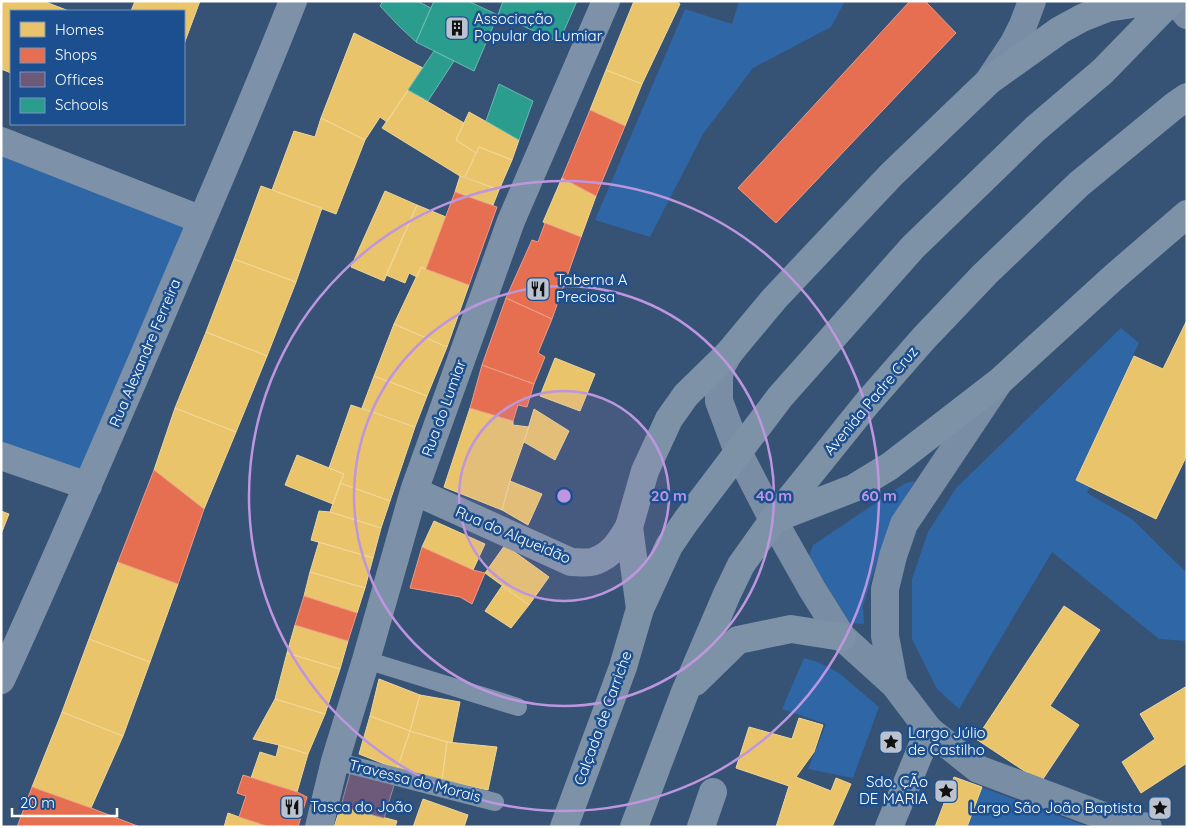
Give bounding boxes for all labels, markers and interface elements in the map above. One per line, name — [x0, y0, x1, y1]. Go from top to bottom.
place label: Associação Popular do Lumiar — [474, 9, 603, 45]
legend — [10, 10, 185, 125]
building icon: Associação Popular do Lumiar — [444, 15, 470, 41]
text: Homes — [55, 20, 104, 39]
text: Shops — [55, 45, 97, 64]
text: Offices — [55, 70, 104, 89]
text: Schools — [55, 95, 108, 114]
place label: Taberna A Preciosa — [556, 270, 628, 306]
street label: Rua Alexandre Ferreira — [105, 276, 184, 430]
restaurant icon: Taberna A Preciosa — [525, 276, 551, 302]
street label: Avenida Padre Cruz — [820, 342, 922, 459]
street label: Rua do Lumiar — [417, 356, 470, 459]
text: 20 m — [651, 486, 687, 505]
text: 40 m — [756, 486, 792, 505]
text: 60 m — [861, 486, 897, 505]
centre of rings — [555, 487, 573, 505]
street label: Rua do Alqueidão — [453, 502, 574, 567]
street label: Calçada de Carriche — [569, 648, 636, 788]
place label: Largo Júlio de Castilho — [908, 723, 986, 759]
place icon: Largo Júlio de Castilho — [878, 729, 904, 755]
street label: Travessa do Morais — [347, 755, 483, 806]
place label: Sdo. ÇÃo DE MARIA — [859, 772, 928, 808]
place icon: Sdo. ÇÃo DE MARIA — [933, 778, 959, 804]
scale bar — [12, 786, 118, 818]
text: 20 m — [20, 793, 55, 812]
restaurant icon: Tasca do João — [279, 794, 305, 820]
place icon: Largo São João Baptista — [1147, 795, 1173, 821]
place label: Tasca do João — [310, 797, 413, 816]
place label: Largo São João Baptista — [969, 798, 1142, 817]

